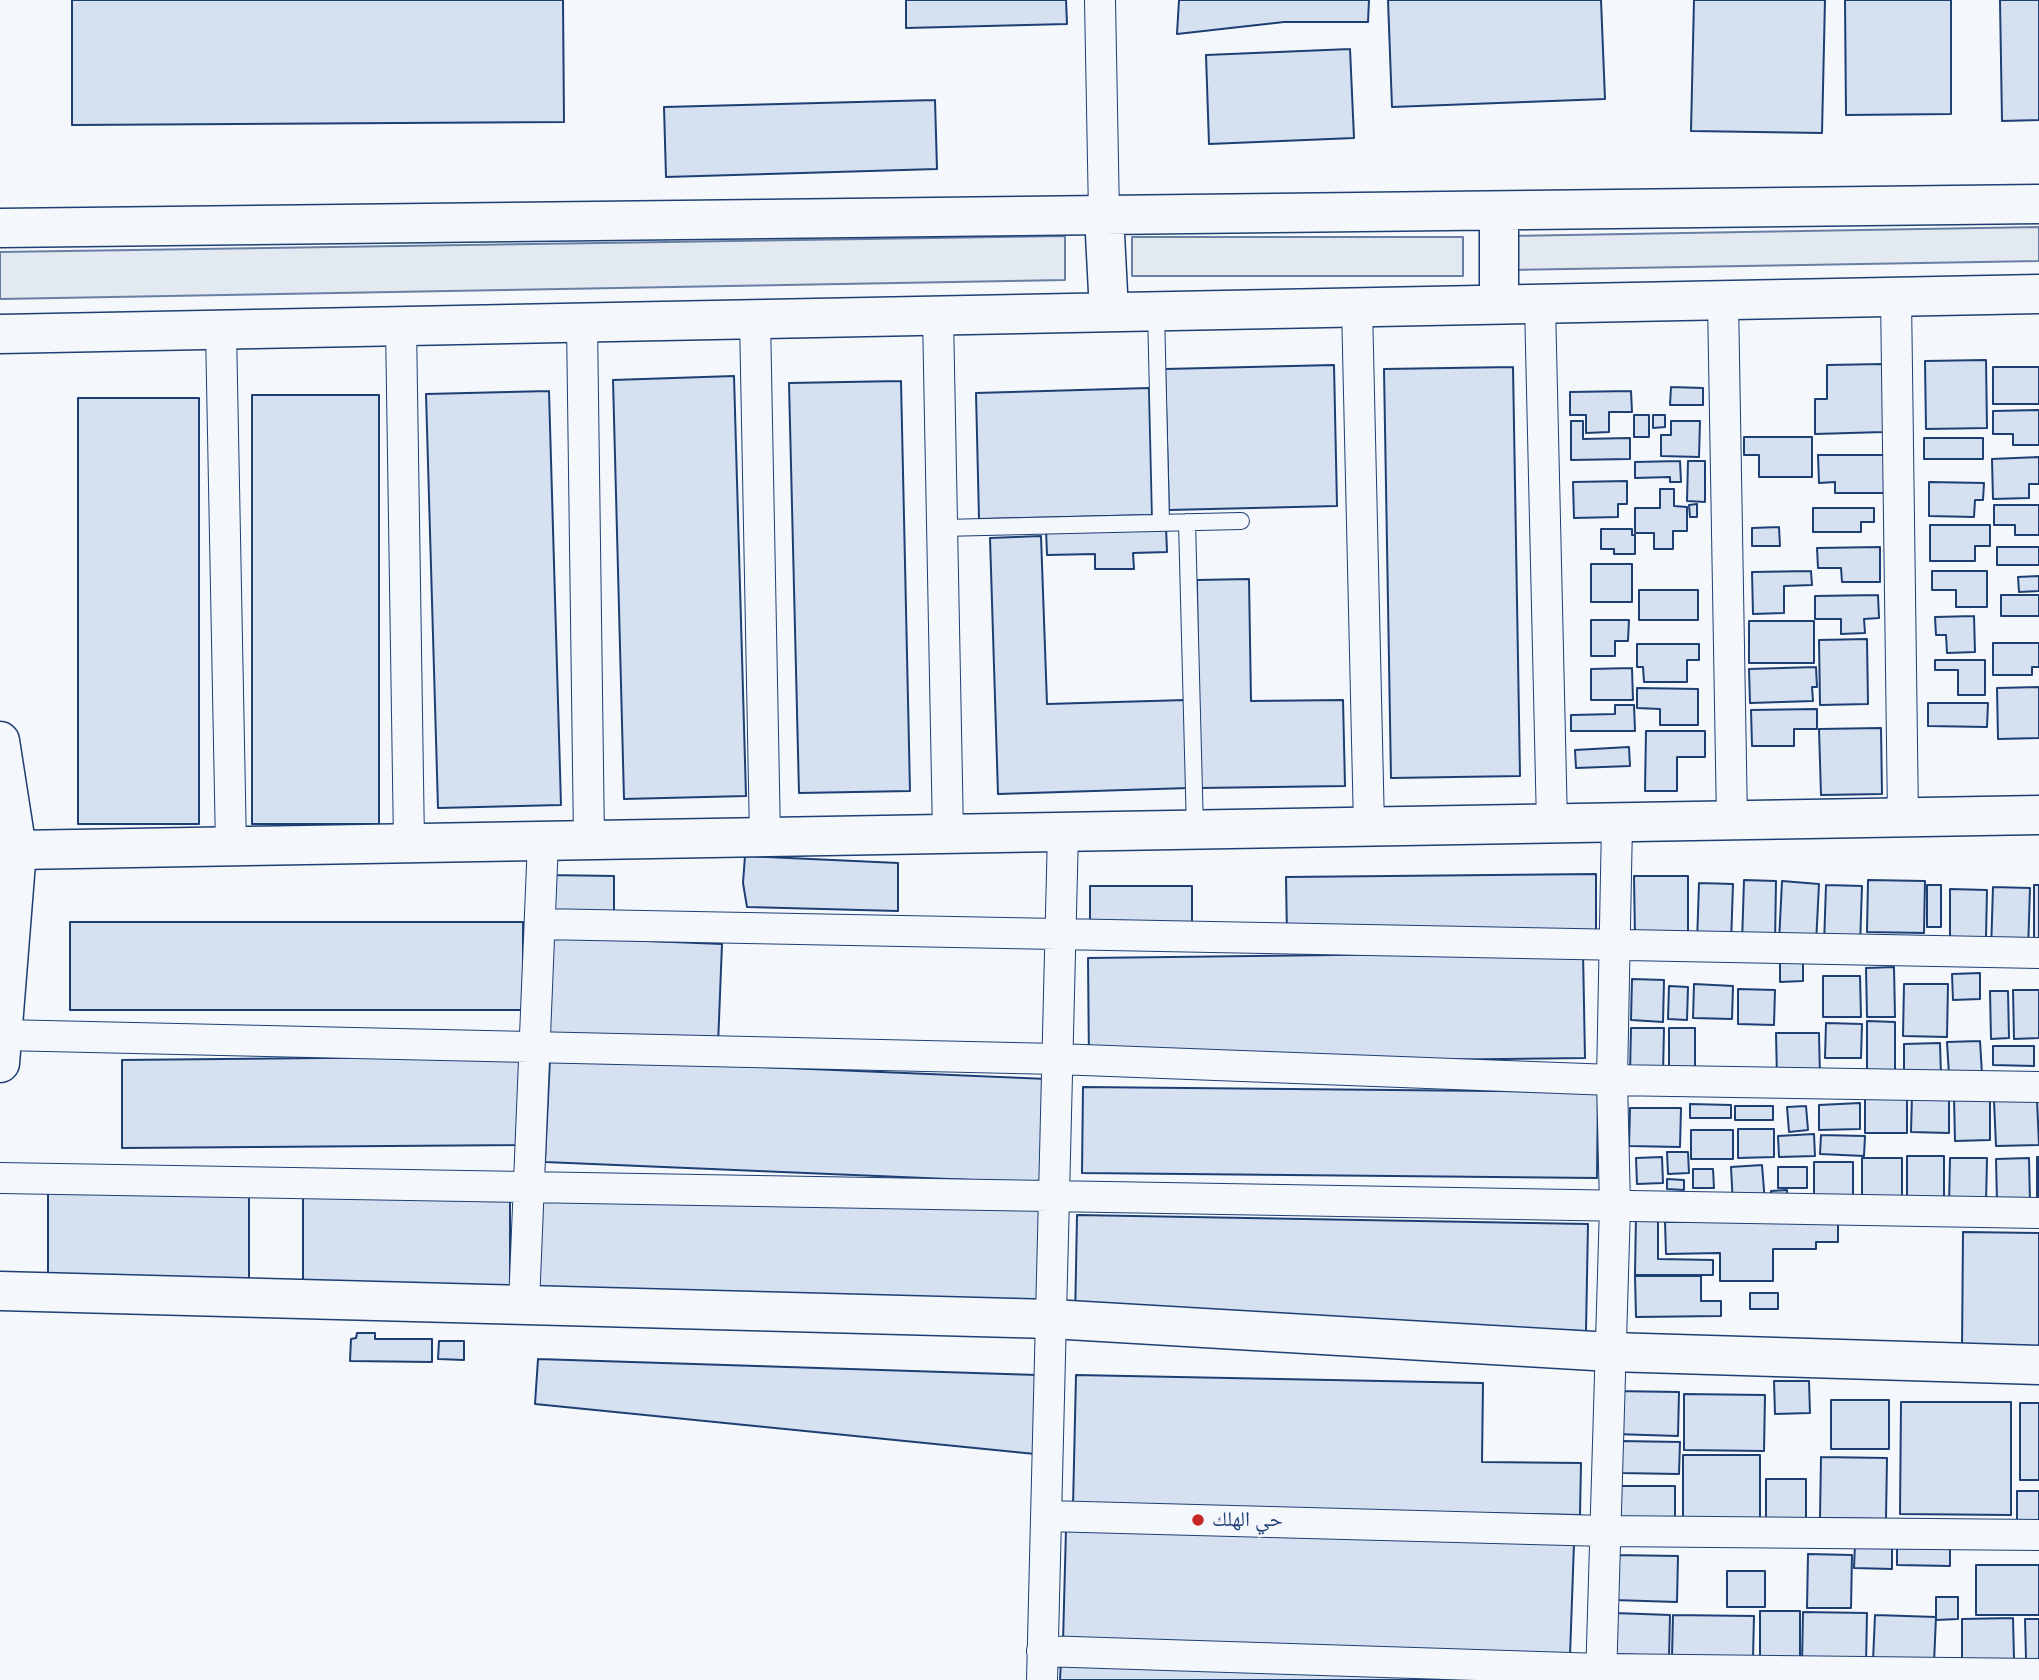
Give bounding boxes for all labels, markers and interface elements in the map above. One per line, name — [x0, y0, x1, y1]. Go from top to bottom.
place label: حي الهلك — [1212, 1507, 1283, 1533]
marker: حي الهلك — [1190, 1512, 1206, 1528]

